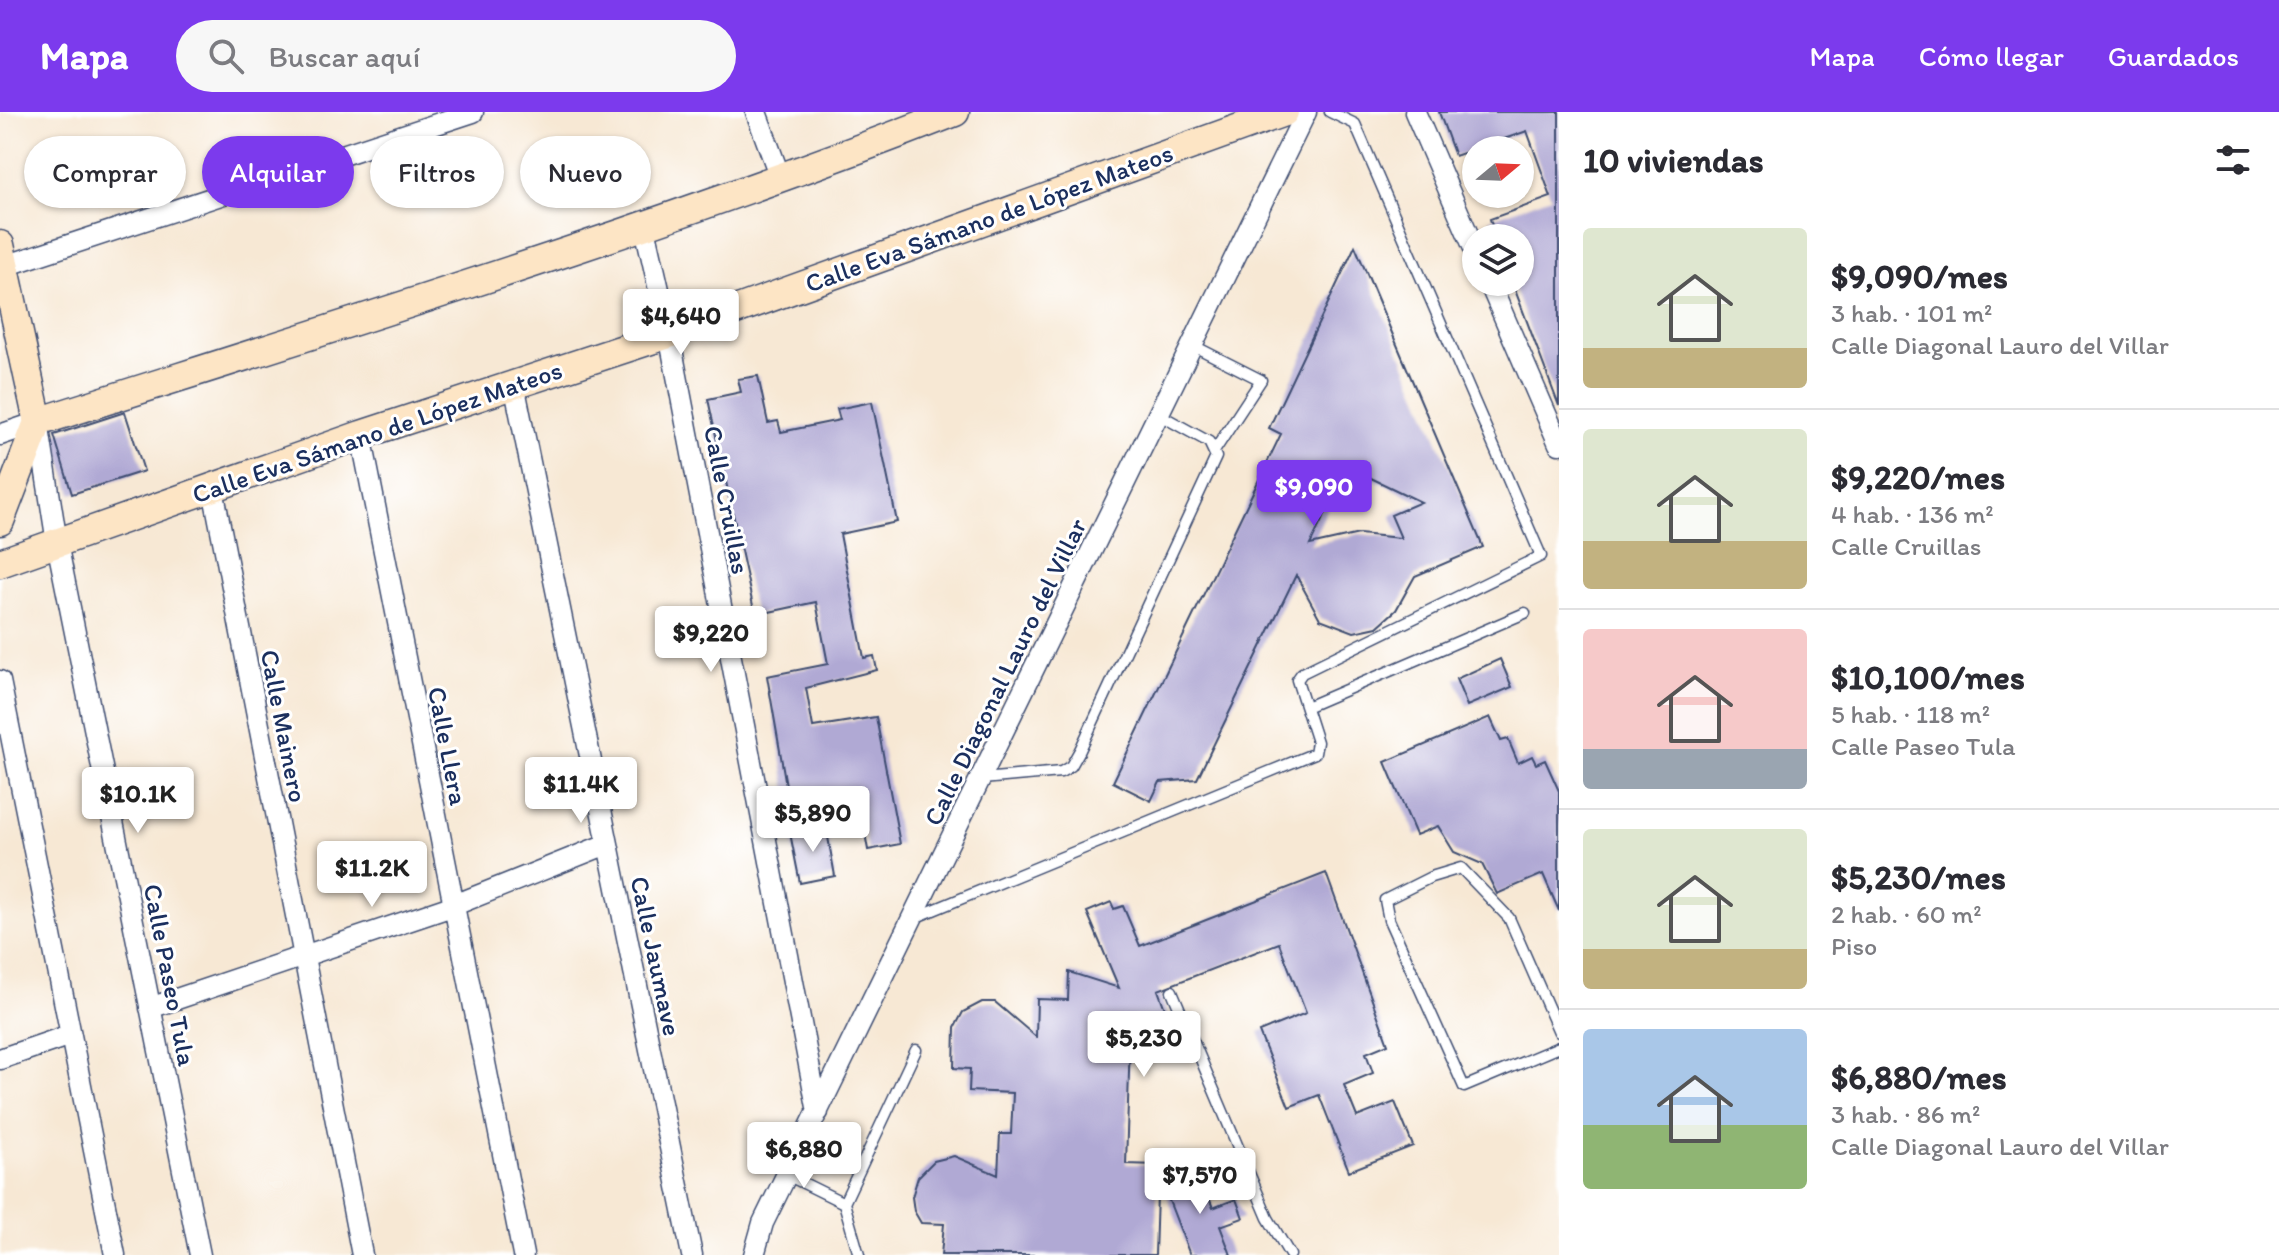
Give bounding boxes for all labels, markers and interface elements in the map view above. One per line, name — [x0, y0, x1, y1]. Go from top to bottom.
search box — [176, 20, 736, 92]
text: Mapa — [40, 33, 128, 79]
icon: search — [204, 34, 248, 78]
text: Buscar aquí — [268, 38, 420, 75]
text: Mapa — [1810, 39, 1875, 73]
text: Cómo llegar — [1919, 39, 2064, 73]
text: Guardados — [2108, 39, 2239, 73]
chip: Comprar — [24, 136, 186, 208]
chip: Alquilar — [202, 136, 354, 208]
chip: Filtros — [370, 136, 504, 208]
chip: Nuevo — [520, 136, 651, 208]
street label: Calle Eva Sámano de López Mateos — [801, 136, 1177, 300]
north arrow — [1462, 136, 1534, 208]
map controls — [1462, 136, 1534, 296]
icon: filters — [2211, 138, 2255, 182]
text: 10 viviendas — [1583, 140, 1764, 181]
button: layers — [1462, 224, 1534, 296]
text: $9,090/mes — [1831, 256, 2008, 297]
icon: home — [1647, 260, 1743, 356]
pin: $4,640 — [616, 289, 746, 357]
text: 3 hab. · 101 m² — [1831, 297, 1992, 329]
text: $4,640 — [641, 299, 721, 331]
text: Calle Diagonal Lauro del Villar — [1831, 329, 2169, 361]
street label: Calle Eva Sámano de López Mateos — [188, 354, 566, 510]
street label: Calle Cruillas — [697, 423, 757, 577]
text: $9,220/mes — [1831, 457, 2005, 498]
pin: $9,090 — [1249, 460, 1379, 528]
icon: home — [1647, 461, 1743, 557]
text: $9,090 — [1275, 470, 1353, 502]
text: 4 hab. · 136 m² — [1831, 498, 1994, 530]
street label: Calle Diagonal Lauro del Villar — [917, 513, 1094, 831]
text: Calle Cruillas — [1831, 530, 1982, 562]
pin: $9,220 — [646, 606, 776, 674]
text: $9,220 — [673, 616, 749, 648]
street label: Calle Mainero — [254, 647, 314, 805]
text: $10,100/mes — [1831, 657, 2025, 698]
icon: home — [1647, 661, 1743, 757]
street label: Calle Llera — [421, 684, 475, 808]
text: 5 hab. · 118 m² — [1831, 698, 1990, 730]
text: Calle Paseo Tula — [1831, 730, 2016, 762]
pin: $11.4K — [516, 757, 646, 825]
pin: $10.1K — [73, 767, 203, 835]
text: $11.4K — [543, 767, 619, 799]
text: $10.1K — [100, 777, 176, 809]
pin: $5,890 — [748, 786, 878, 854]
text: $5,890 — [775, 796, 851, 828]
pin: $11.2K — [307, 841, 437, 909]
text: $11.2K — [335, 851, 409, 883]
text: $5,230/mes — [1831, 857, 2006, 898]
icon: home — [1647, 861, 1743, 957]
street label: Calle Jaumave — [623, 873, 689, 1039]
street label: Calle Paseo Tula — [137, 881, 203, 1069]
text: 2 hab. · 60 m² — [1831, 898, 1982, 930]
text: Piso — [1831, 930, 1877, 962]
pin: $5,230 — [1079, 1011, 1209, 1079]
text: $5,230 — [1106, 1021, 1182, 1053]
text: $6,880/mes — [1831, 1057, 2007, 1098]
icon: home — [1647, 1061, 1743, 1157]
text: 3 hab. · 86 m² — [1831, 1098, 1980, 1130]
pin: $6,880 — [739, 1122, 869, 1190]
text: Calle Diagonal Lauro del Villar — [1831, 1130, 2169, 1162]
text: $6,880 — [765, 1132, 843, 1164]
pin: $7,570 — [1135, 1148, 1265, 1216]
text: $7,570 — [1163, 1158, 1237, 1190]

